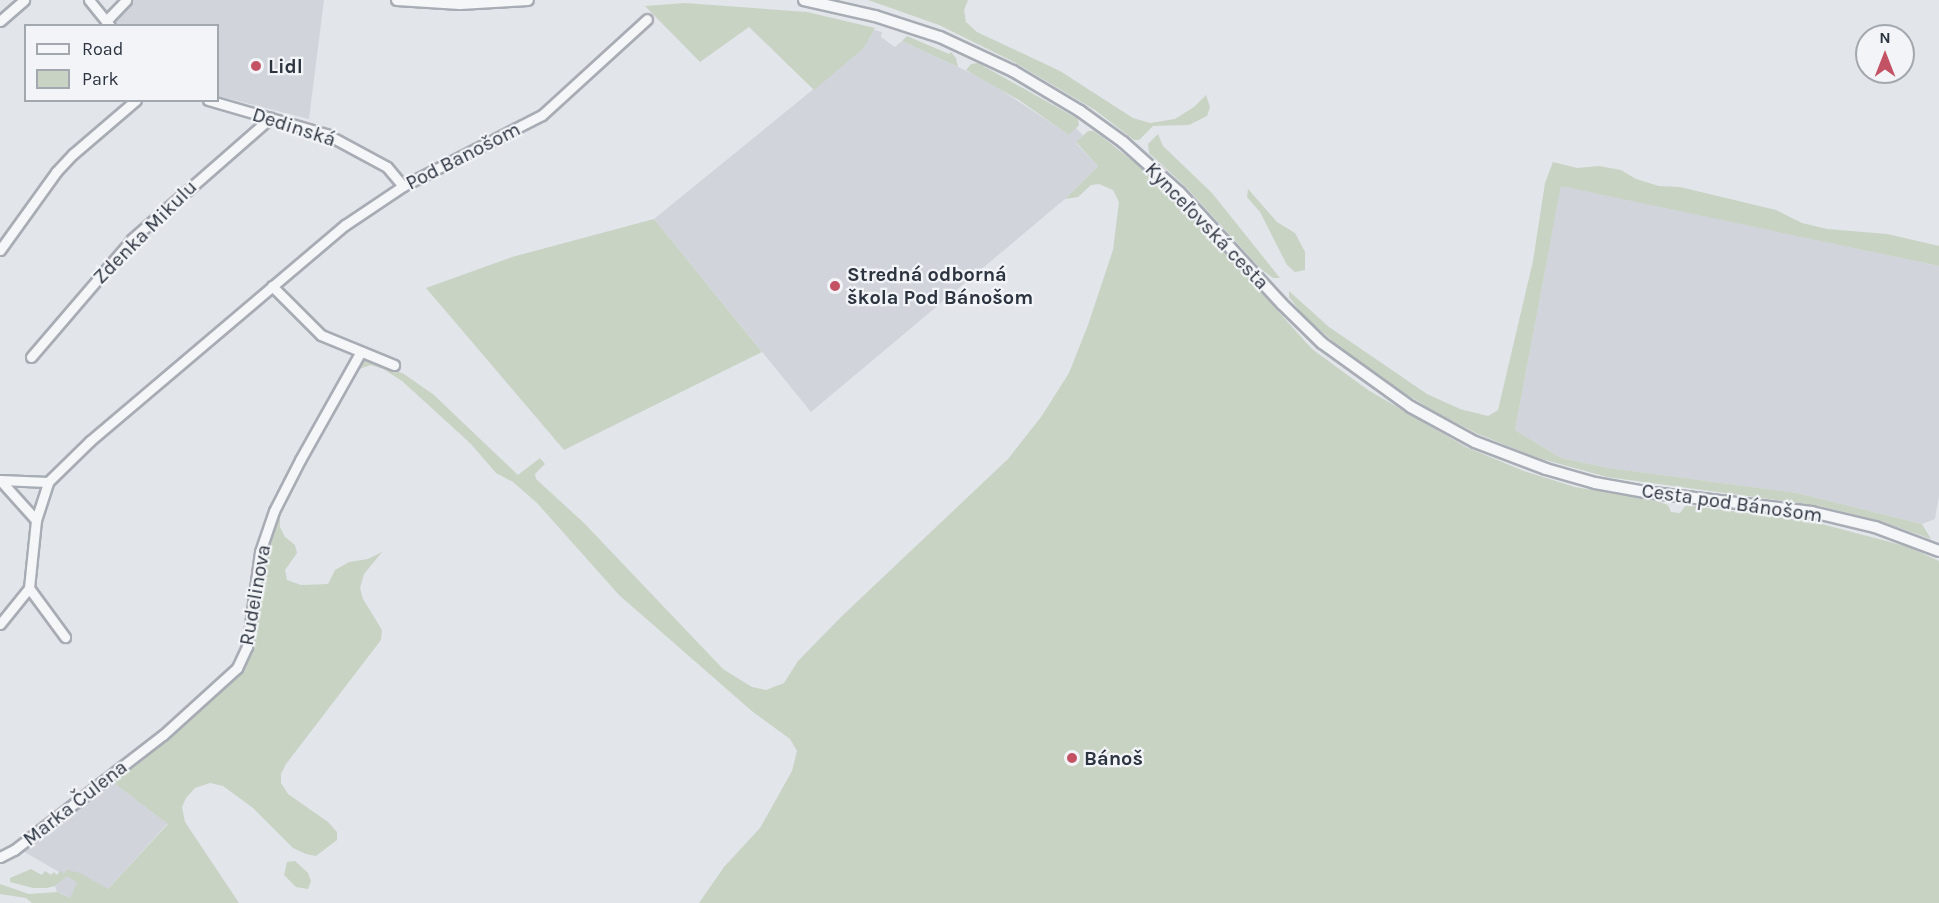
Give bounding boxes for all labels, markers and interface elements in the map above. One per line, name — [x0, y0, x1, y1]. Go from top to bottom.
legend — [24, 24, 219, 102]
north arrow — [1855, 24, 1915, 84]
text: N — [1879, 28, 1891, 47]
text: Road — [82, 38, 123, 60]
place label: Lidl — [268, 54, 303, 78]
marker: Lidl — [249, 59, 263, 73]
text: Park — [82, 68, 119, 90]
street label: Dedinská — [249, 102, 339, 152]
street label: Pod Banošom — [402, 117, 524, 195]
street label: Kynceľovská cesta — [1140, 157, 1274, 295]
street label: Zdenka Mikulu — [88, 175, 202, 289]
place label: Stredná odborná škola Pod Bánošom — [847, 262, 1033, 309]
marker: Stredná odborná škola Pod Bánošom — [828, 279, 842, 293]
street label: Cesta pod Bánošom — [1640, 478, 1824, 528]
street label: Rudelinova — [234, 543, 276, 647]
place label: Bánoš — [1084, 746, 1143, 770]
marker: Bánoš — [1065, 751, 1079, 765]
street label: Marka Čulena — [18, 755, 132, 851]

